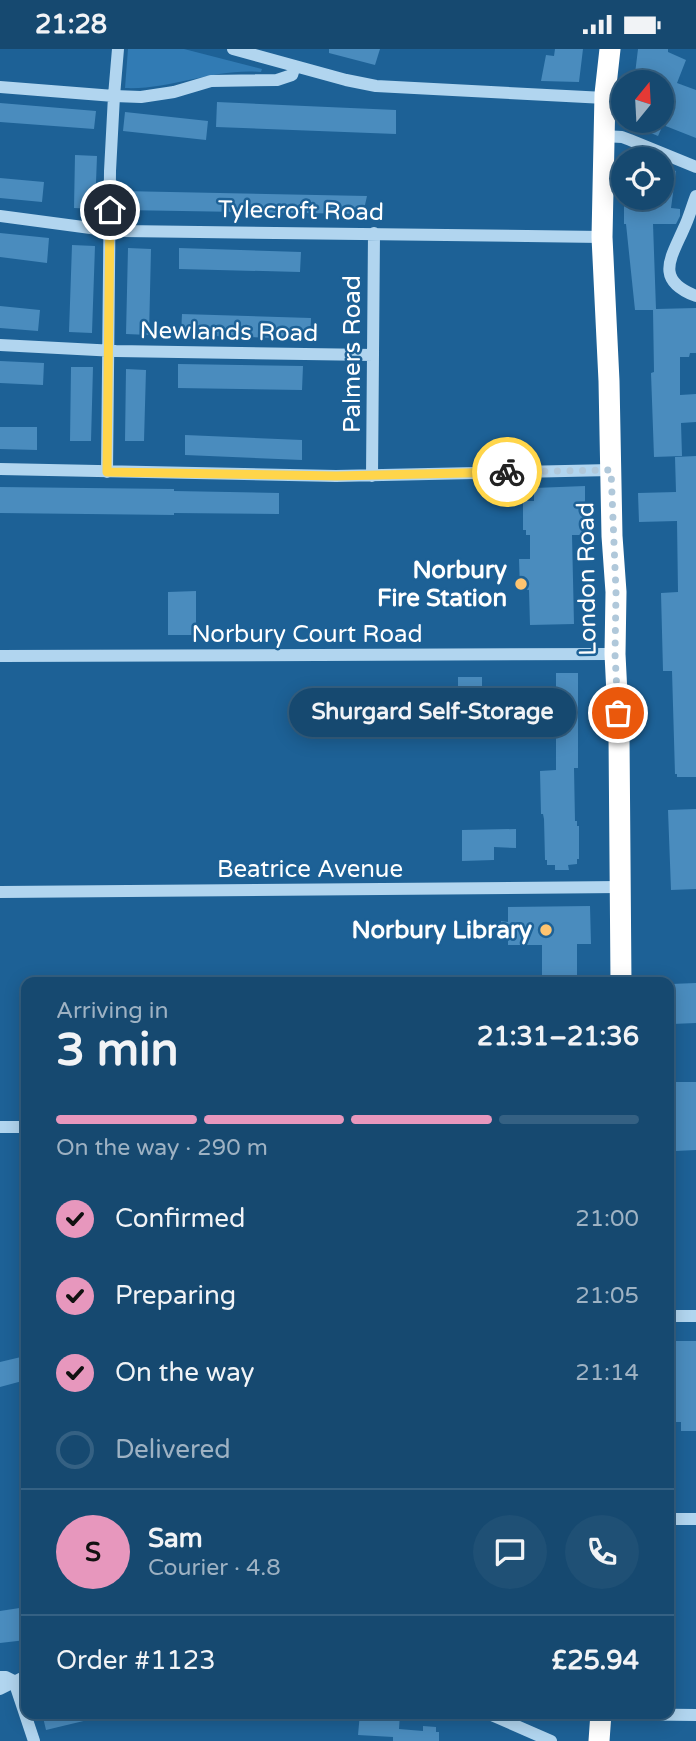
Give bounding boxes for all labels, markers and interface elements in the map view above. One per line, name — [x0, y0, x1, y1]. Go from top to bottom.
text: 21:28 — [35, 9, 107, 40]
north arrow — [611, 70, 674, 133]
map controls — [611, 70, 674, 210]
button: locate — [611, 147, 674, 210]
pin — [80, 180, 140, 240]
icon: home — [91, 191, 129, 229]
street label: Tylecroft Road — [218, 195, 384, 227]
street label: Palmers Road — [338, 275, 367, 433]
street label: Newlands Road — [139, 316, 319, 348]
courier — [472, 437, 542, 507]
icon: bike — [488, 453, 526, 491]
street label: London Road — [571, 502, 603, 656]
place label: Norbury Fire Station — [377, 556, 507, 613]
marker: Norbury Fire Station — [513, 576, 529, 592]
street label: Norbury Court Road — [191, 620, 423, 649]
pin — [588, 683, 648, 743]
callout: Shurgard Self-Storage — [289, 689, 576, 737]
icon: bag — [599, 694, 637, 732]
text: Shurgard Self-Storage — [311, 698, 554, 726]
street label: Beatrice Avenue — [217, 855, 403, 884]
place label: Norbury Library — [351, 916, 532, 945]
marker: Norbury Library — [538, 922, 554, 938]
text: Arriving in — [56, 997, 169, 1025]
text: 21:31–21:36 — [477, 1021, 639, 1052]
text: 3 min — [56, 1023, 179, 1078]
text: On the way · 290 m — [56, 1134, 268, 1162]
icon: check — [56, 1200, 94, 1238]
text: Confirmed — [115, 1203, 245, 1234]
text: 21:00 — [575, 1205, 639, 1233]
icon: check — [56, 1277, 94, 1315]
text: Preparing — [115, 1280, 236, 1311]
text: 21:05 — [575, 1282, 639, 1310]
icon: check — [56, 1354, 94, 1392]
text: On the way — [115, 1357, 255, 1388]
text: 21:14 — [575, 1359, 639, 1387]
text: Delivered — [115, 1434, 231, 1465]
button: chat — [473, 1515, 547, 1589]
button: phone — [565, 1515, 639, 1589]
text: Sam — [148, 1523, 203, 1554]
text: S — [85, 1537, 101, 1568]
text: Courier · 4.8 — [148, 1554, 281, 1582]
text: Order #1123 — [56, 1645, 216, 1676]
text: £25.94 — [551, 1645, 639, 1676]

